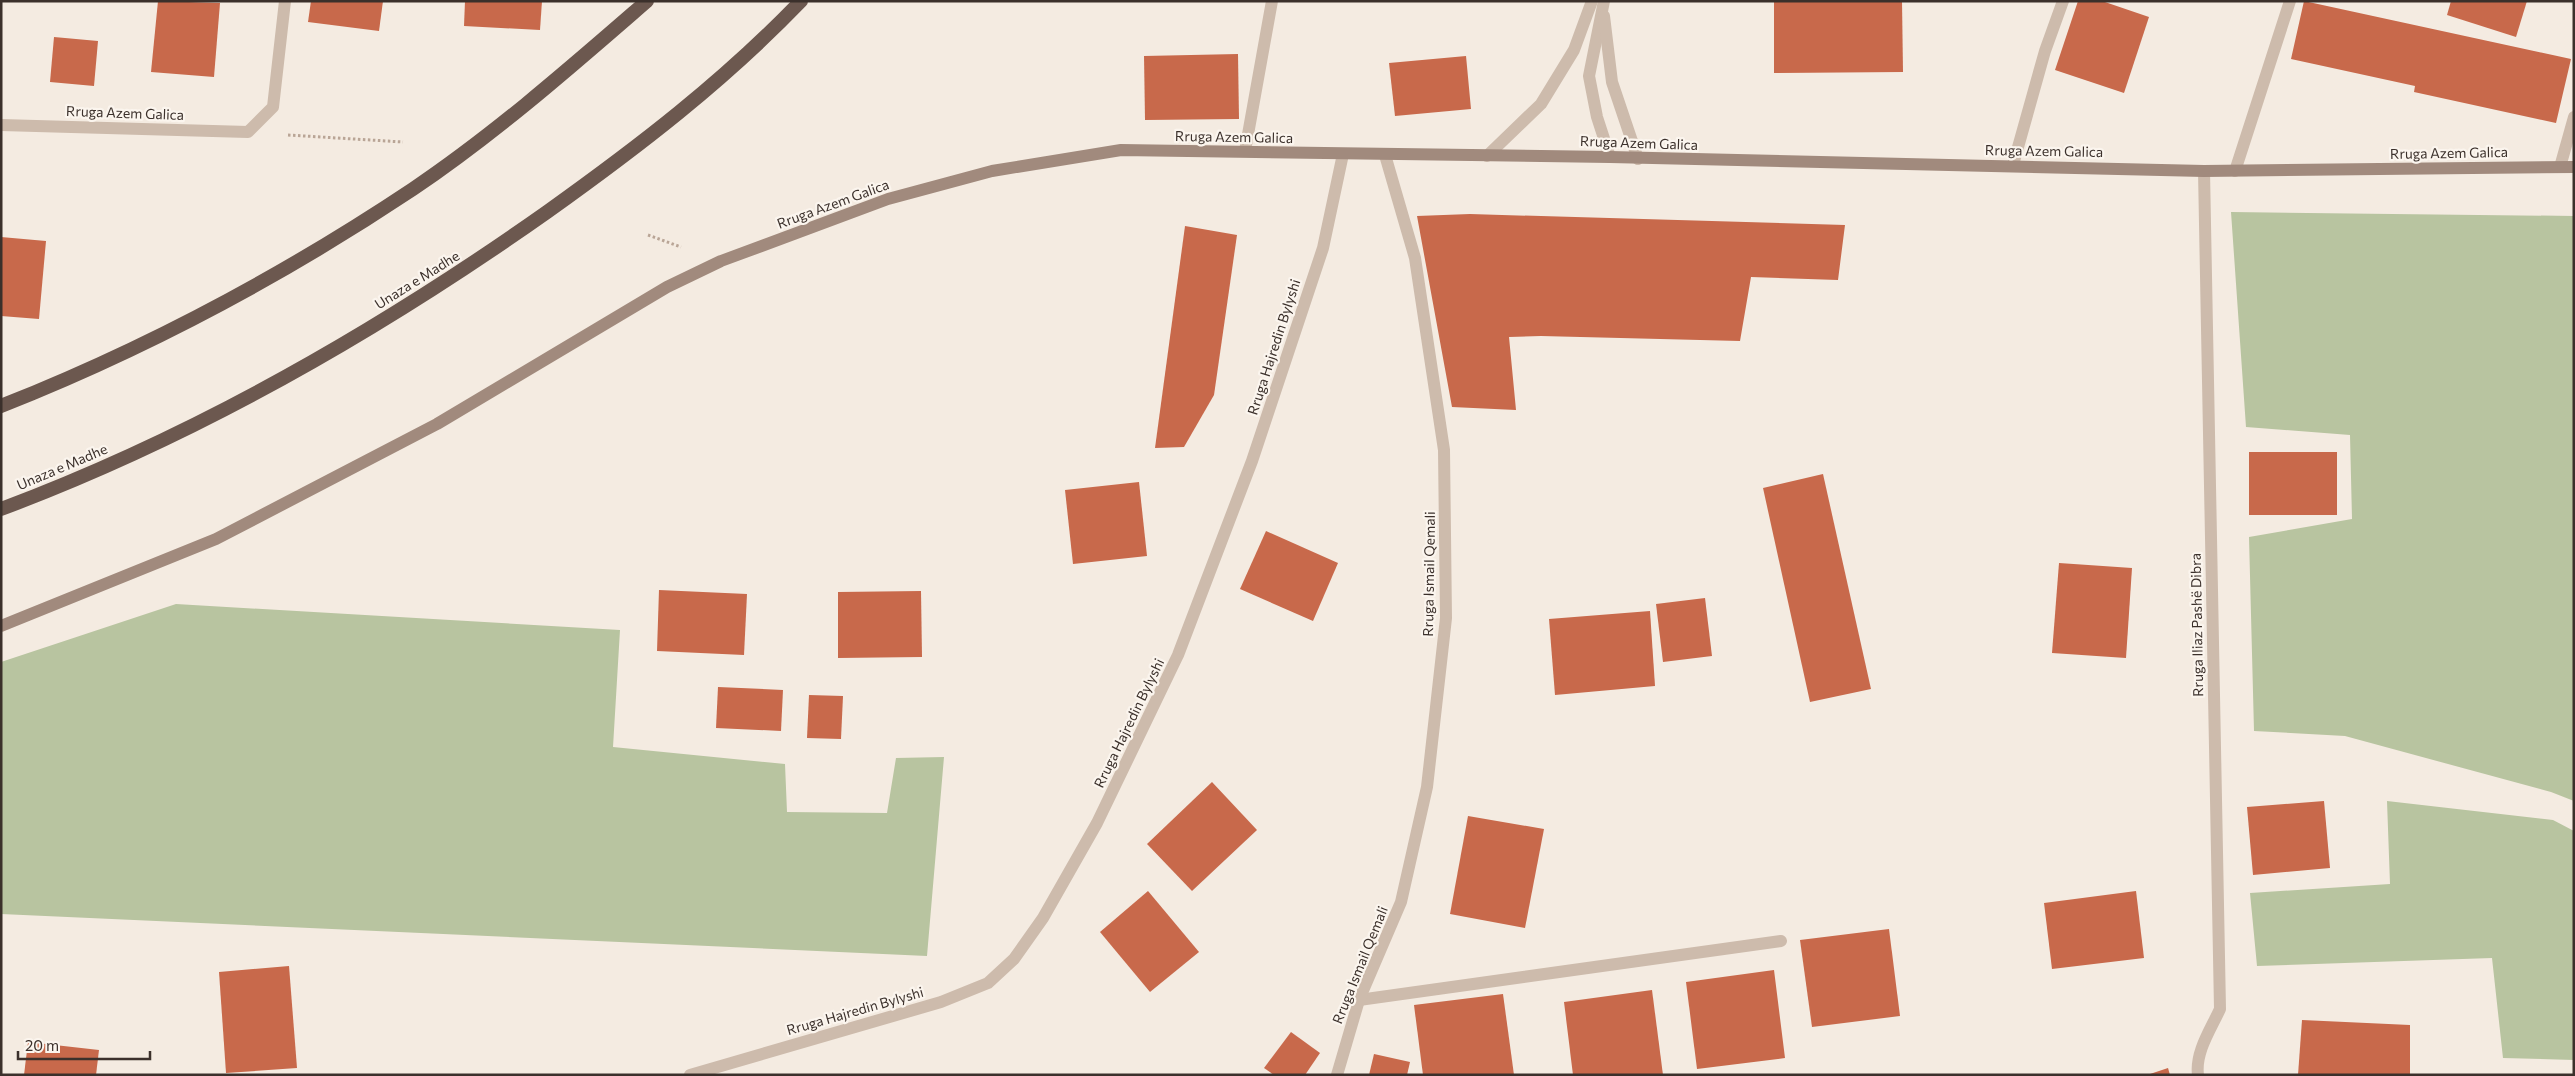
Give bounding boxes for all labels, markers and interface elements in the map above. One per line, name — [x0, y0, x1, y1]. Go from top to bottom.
street label: Rruga Azem Galica — [66, 102, 184, 123]
street label: Rruga Azem Galica — [1175, 127, 1293, 146]
street label: Rruga Azem Galica — [1580, 132, 1698, 153]
street label: Rruga Azem Galica — [1985, 141, 2103, 160]
street label: Rruga Azem Galica — [2390, 143, 2508, 162]
street label: Rruga Azem Galica — [774, 175, 891, 232]
street label: Unaza e Madhe — [371, 247, 462, 312]
street label: Rruga Hajredin Bylyshi — [1244, 277, 1304, 417]
street label: Unaza e Madhe — [14, 440, 110, 493]
street label: Rruga Ismail Qemali — [1419, 511, 1438, 637]
street label: Rruga Iliaz Pashë Dibra — [2187, 553, 2206, 697]
street label: Rruga Hajredin Bylyshi — [1090, 655, 1167, 790]
street label: Rruga Ismail Qemali — [1328, 903, 1391, 1026]
street label: Rruga Hajredin Bylyshi — [784, 983, 925, 1038]
scale bar — [18, 1028, 150, 1060]
text: 20 m — [25, 1036, 59, 1054]

